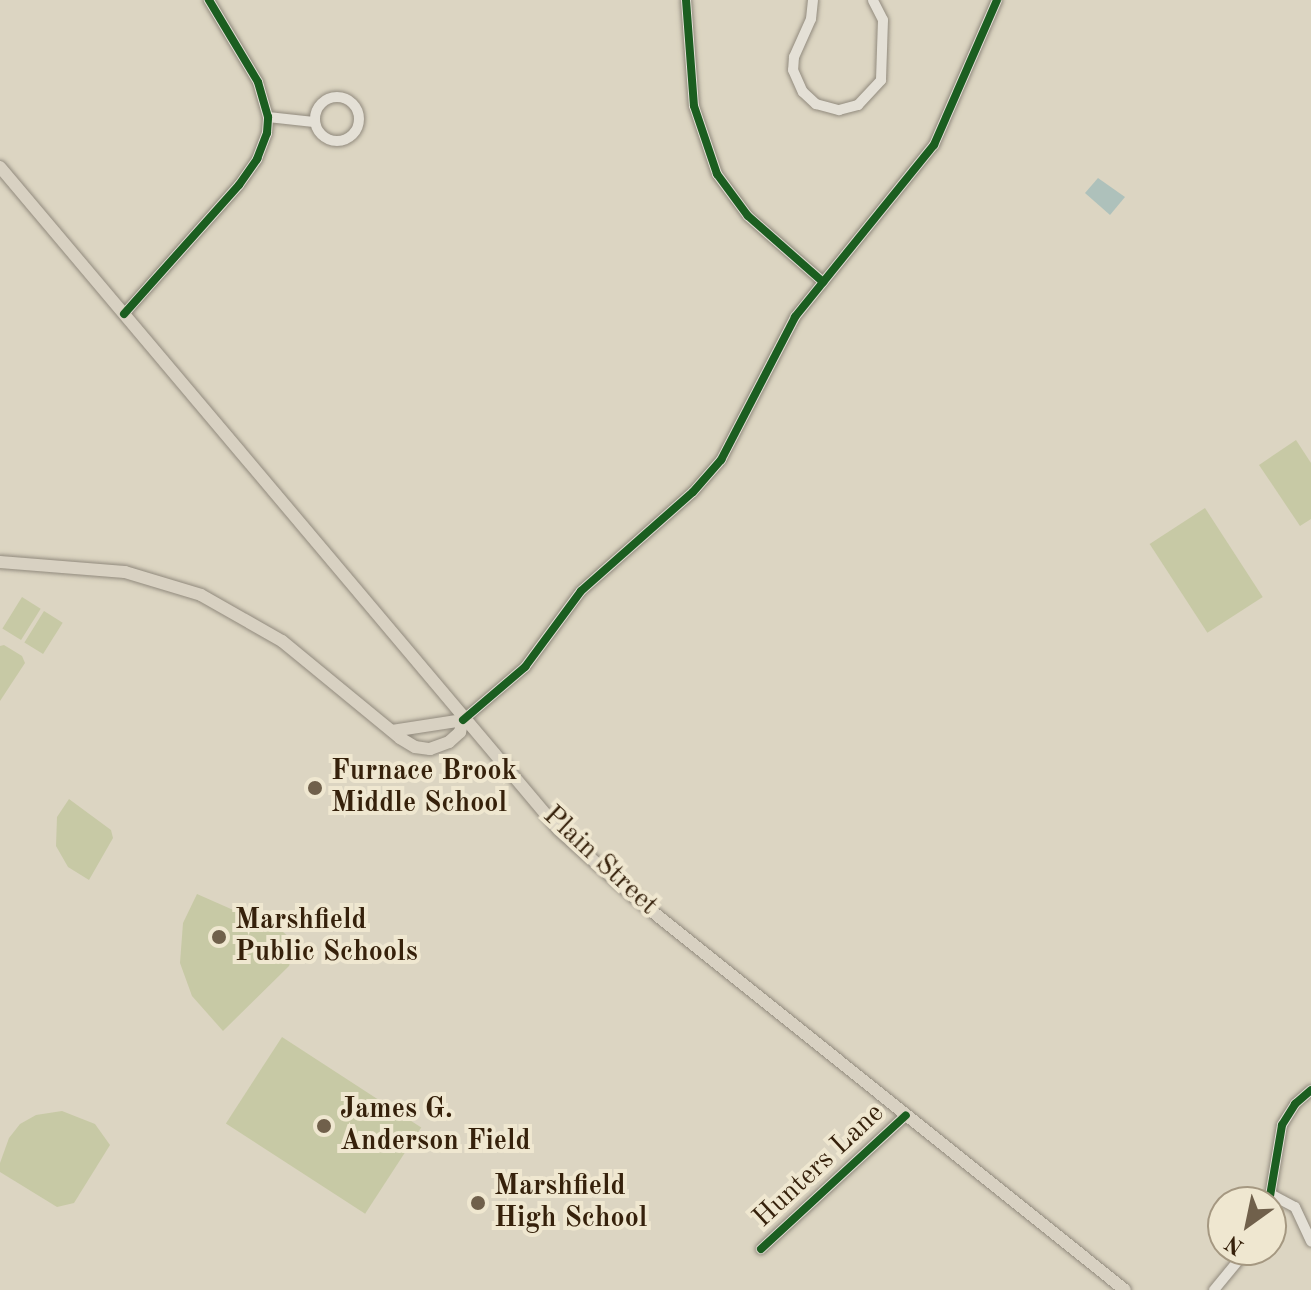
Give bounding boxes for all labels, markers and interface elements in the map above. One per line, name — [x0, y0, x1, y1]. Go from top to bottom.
place label: Furnace Brook Middle School — [331, 755, 517, 821]
marker: Furnace Brook Middle School — [306, 779, 324, 797]
street label: Plain Street — [535, 799, 665, 923]
place label: Marshfield Public Schools — [235, 904, 418, 970]
marker: Marshfield Public Schools — [210, 928, 228, 946]
place label: James G. Anderson Field — [340, 1093, 531, 1159]
street label: Hunters Lane — [747, 1097, 891, 1235]
marker: James G. Anderson Field — [315, 1117, 333, 1135]
place label: Marshfield High School — [494, 1170, 647, 1236]
north arrow — [1207, 1186, 1287, 1266]
marker: Marshfield High School — [469, 1194, 487, 1212]
text: N — [1222, 1231, 1248, 1258]

